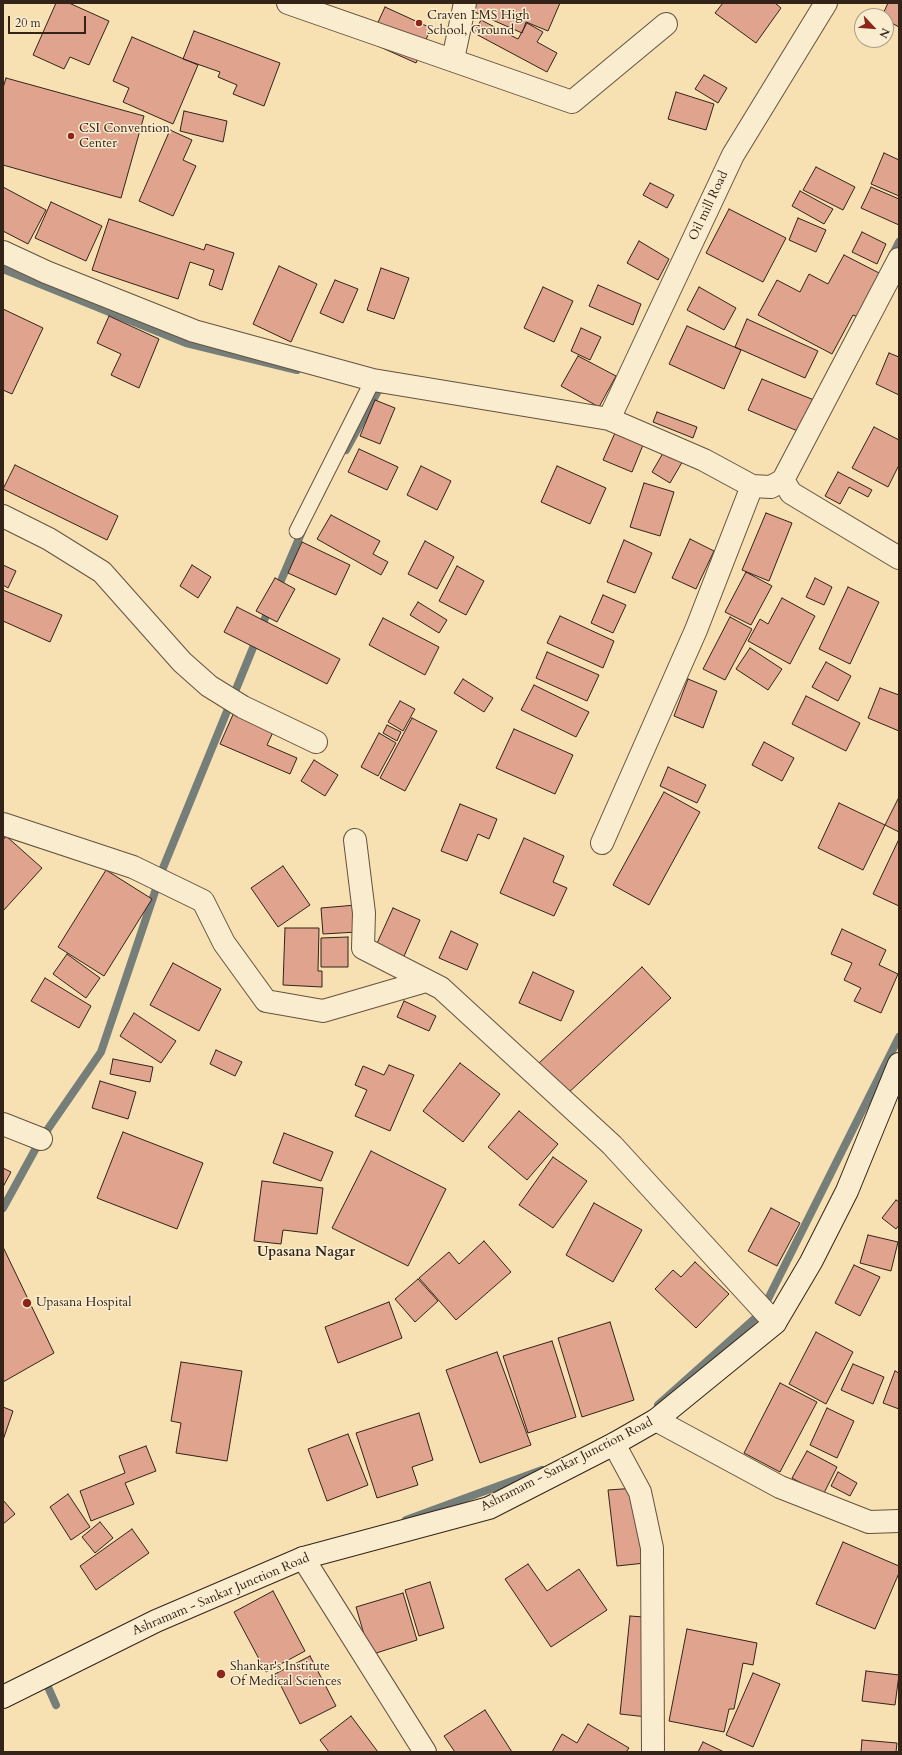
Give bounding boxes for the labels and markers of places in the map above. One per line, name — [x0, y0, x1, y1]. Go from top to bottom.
place label: Craven LMS High School, Ground — [427, 8, 530, 39]
marker: Craven LMS High School, Ground — [414, 18, 424, 28]
place label: CSI Convention Center — [79, 121, 170, 152]
marker: CSI Convention Center — [66, 131, 76, 141]
place label: Upasana Hospital — [36, 1295, 131, 1311]
marker: Upasana Hospital — [21, 1297, 33, 1309]
place label: Shankar's Institute Of Medical Sciences — [230, 1659, 341, 1690]
marker: Shankar's Institute Of Medical Sciences — [215, 1668, 227, 1680]

